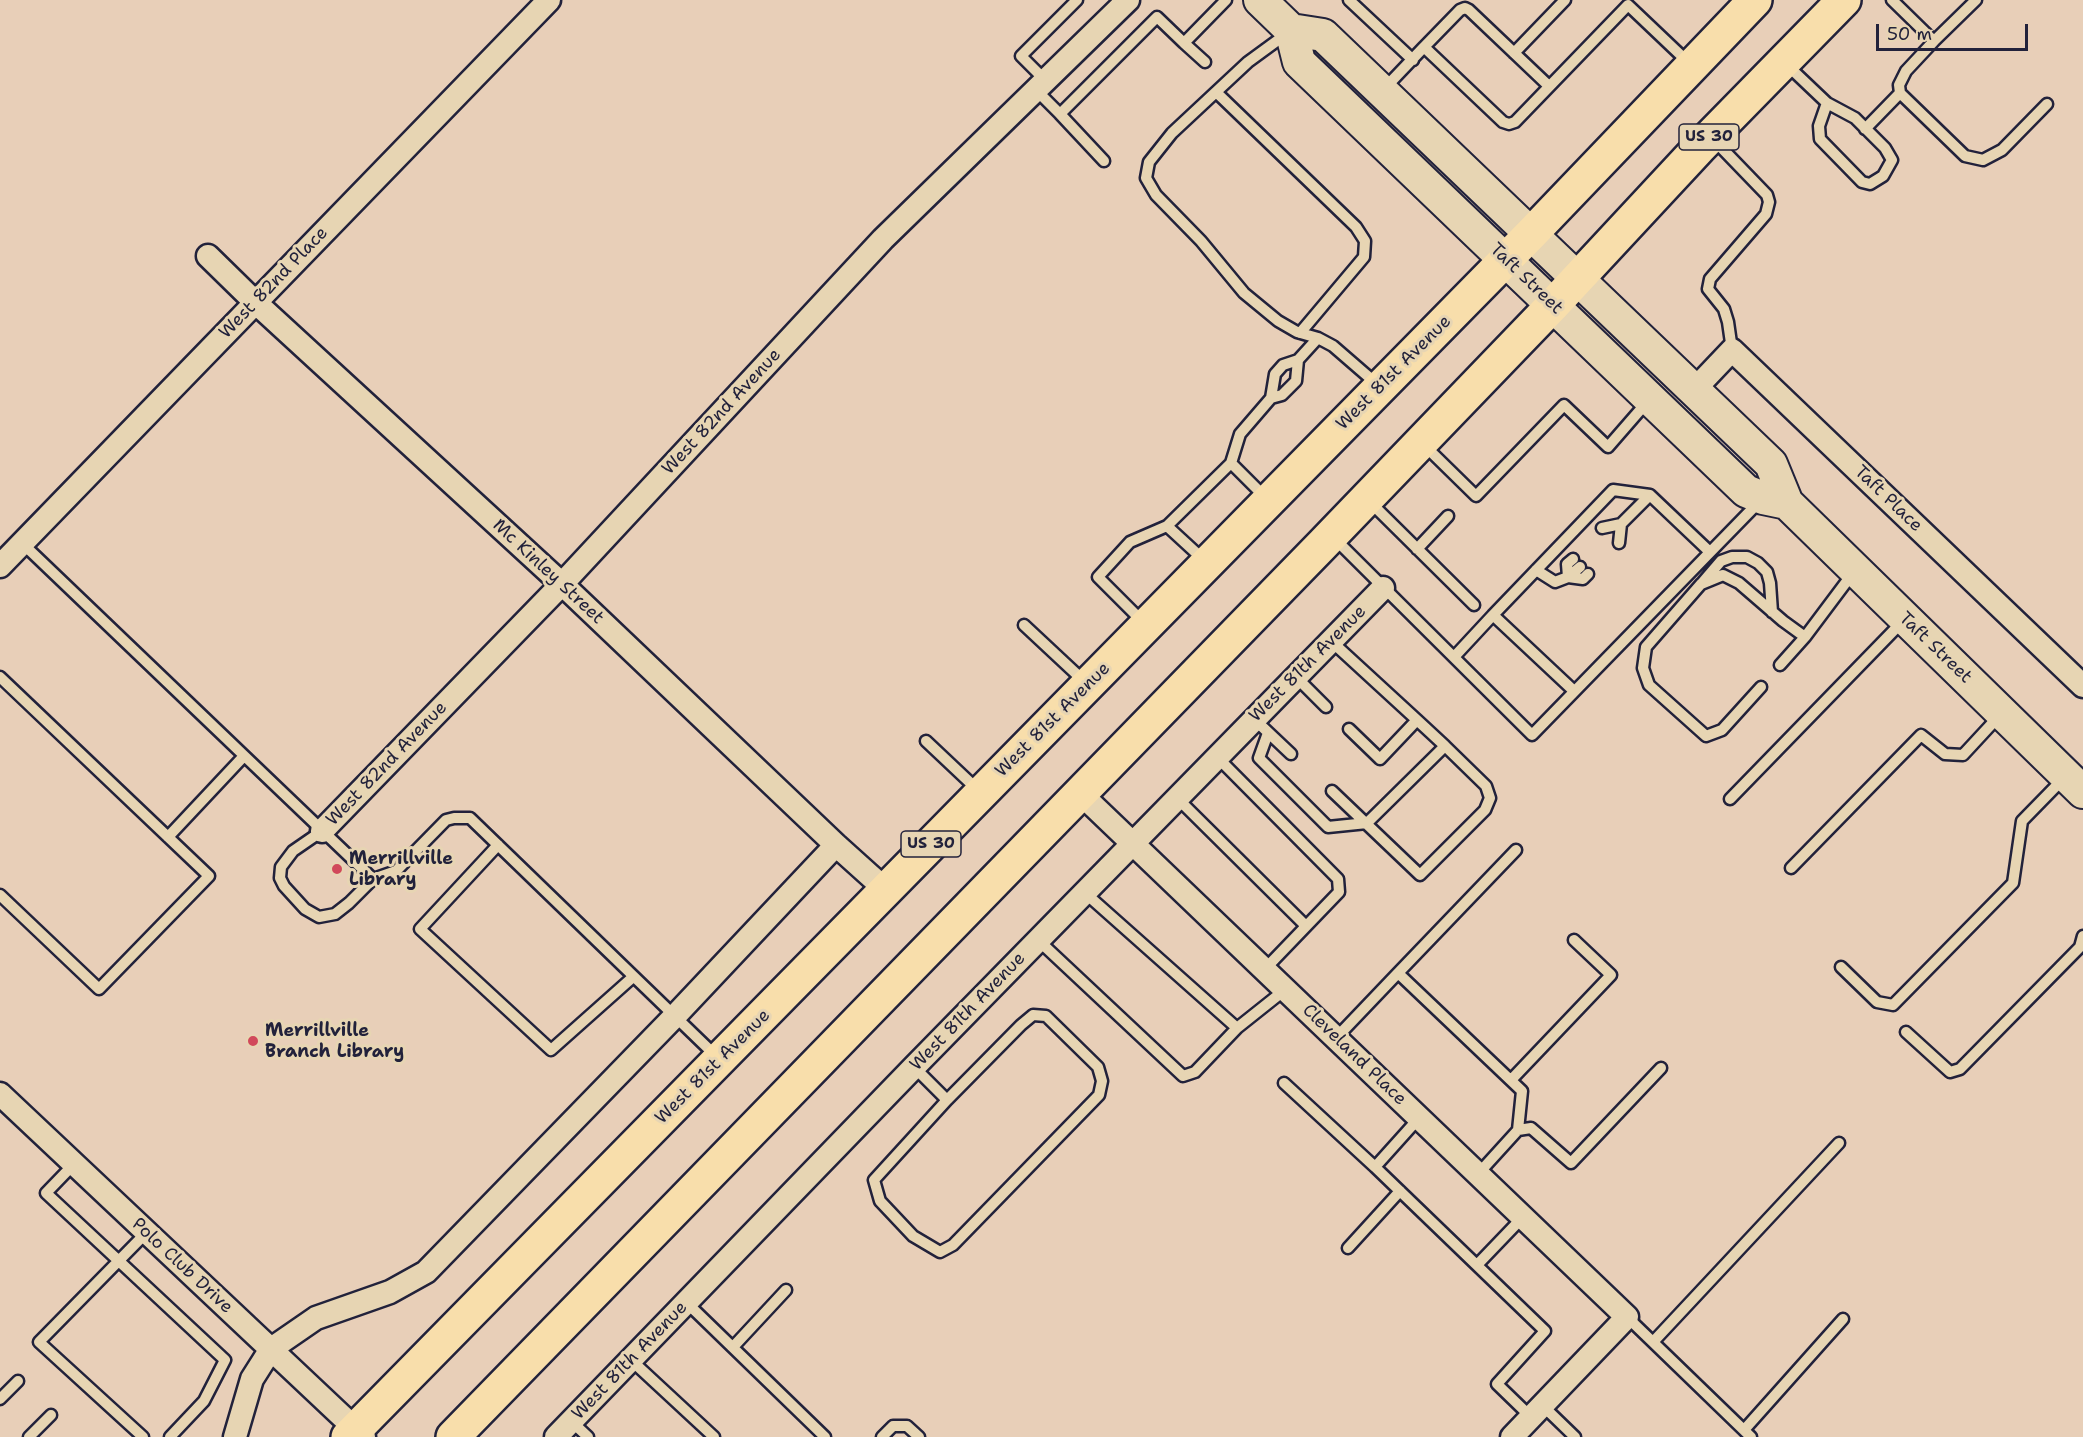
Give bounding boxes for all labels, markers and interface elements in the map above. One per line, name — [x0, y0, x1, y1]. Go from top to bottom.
scale bar — [1879, 12, 2030, 50]
text: 50 m — [1887, 22, 1932, 46]
road number: US 30 — [1679, 124, 1739, 150]
street label: West 82nd Place — [215, 223, 333, 343]
street label: Taft Street — [1485, 239, 1567, 319]
street label: West 81st Avenue — [1332, 311, 1456, 435]
street label: West 82nd Avenue — [658, 344, 786, 480]
street label: Taft Place — [1849, 461, 1927, 537]
street label: Mc Kinley Street — [488, 515, 608, 629]
street label: West 81th Avenue — [1245, 601, 1371, 727]
street label: Taft Street — [1894, 608, 1976, 688]
street label: West 81st Avenue — [991, 658, 1115, 782]
street label: West 82nd Avenue — [322, 697, 452, 831]
road number: US 30 — [901, 831, 961, 857]
place label: Merrillville Library — [349, 848, 453, 890]
marker: Merrillville Library — [330, 862, 344, 876]
street label: West 81th Avenue — [906, 948, 1030, 1076]
street label: Cleveland Place — [1297, 1000, 1411, 1110]
street label: West 81st Avenue — [651, 1005, 775, 1129]
place label: Merrillville Branch Library — [265, 1020, 404, 1062]
marker: Merrillville Branch Library — [246, 1034, 260, 1048]
street label: Polo Club Drive — [127, 1214, 237, 1318]
street label: West 81th Avenue — [568, 1297, 692, 1425]

